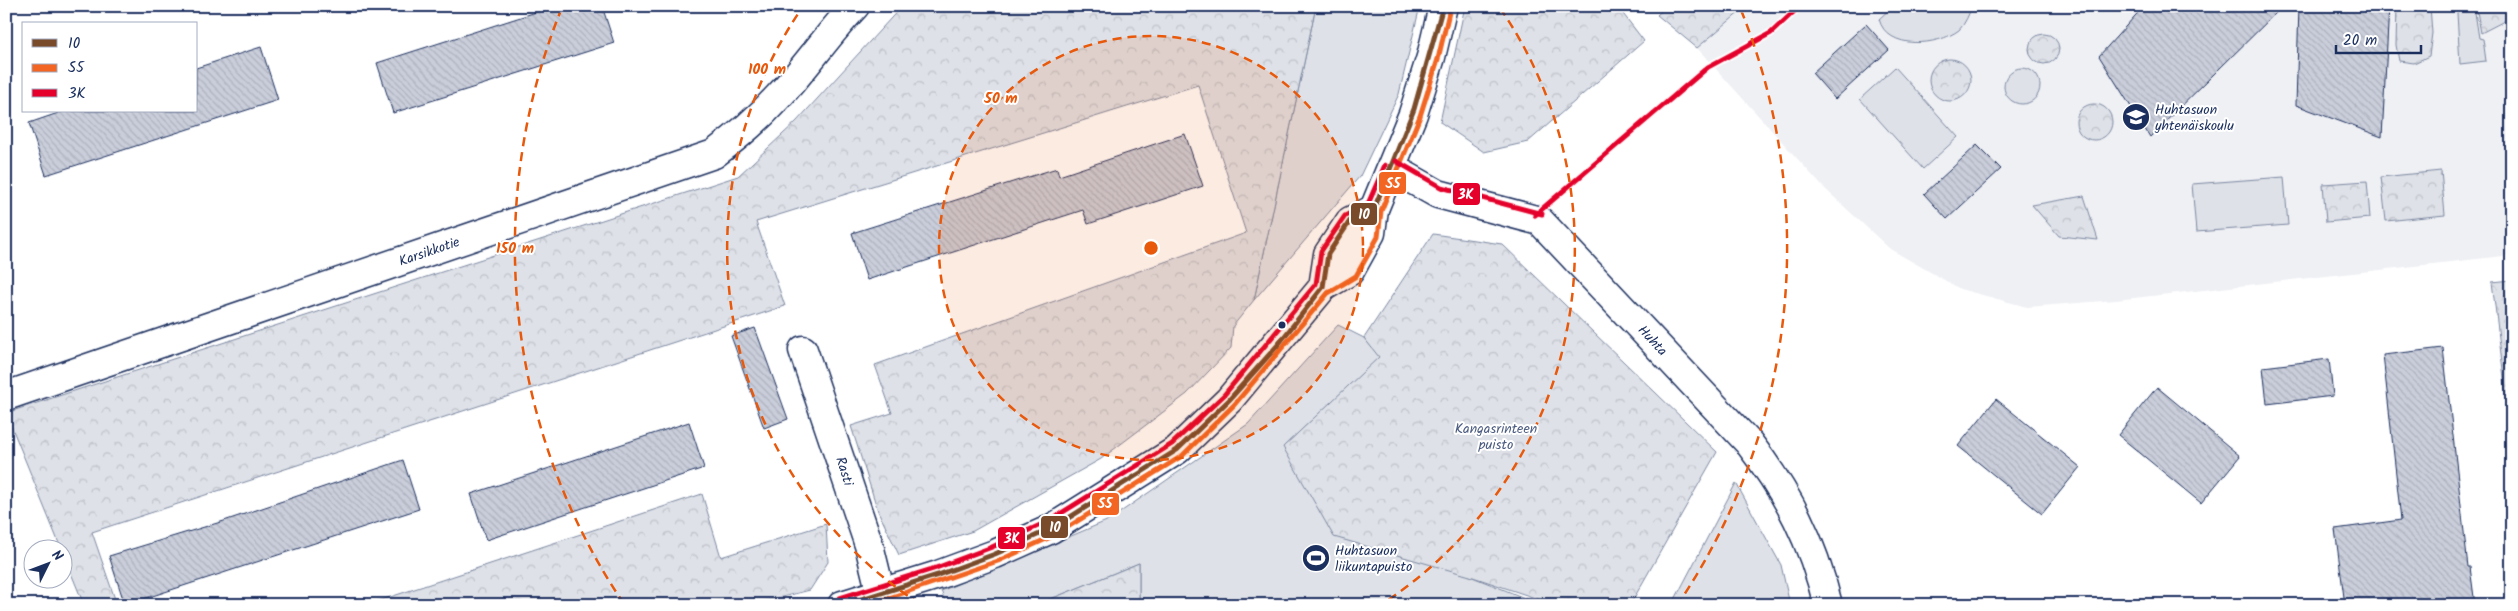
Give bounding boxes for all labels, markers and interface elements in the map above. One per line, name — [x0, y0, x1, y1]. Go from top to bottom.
legend — [22, 22, 198, 112]
scale bar — [2336, 22, 2420, 54]
text: 20 m — [2343, 29, 2377, 53]
text: 10 — [68, 32, 81, 56]
text: S5 — [68, 56, 85, 80]
text: 100 m — [748, 58, 786, 82]
text: 3K — [68, 82, 86, 106]
text: 50 m — [983, 87, 1018, 111]
place label: Huhtasuon yhtenäiskoulu — [2154, 99, 2234, 137]
school or university icon: Huhtasuon yhtenäiskoulu — [2121, 102, 2151, 132]
line badge: S5 — [1378, 171, 1407, 195]
text: S5 — [1386, 173, 1402, 195]
line badge: 3K — [1452, 182, 1481, 206]
text: 3K — [1457, 184, 1475, 206]
line badge: 10 — [1350, 202, 1378, 226]
text: 10 — [1358, 204, 1371, 226]
street label: Karsikkotie — [396, 231, 463, 273]
text: 150 m — [496, 237, 534, 261]
centre of rings — [1142, 239, 1160, 257]
unlabelled marker — [1277, 320, 1287, 330]
street label: Huhta — [1632, 320, 1672, 361]
park label: Kangasrinteen puisto — [1455, 418, 1537, 456]
street label: Rasti — [829, 454, 859, 489]
line badge: S5 — [1091, 492, 1120, 516]
text: S5 — [1098, 493, 1114, 515]
line badge: 10 — [1040, 515, 1069, 539]
text: 10 — [1049, 517, 1062, 539]
line badge: 3K — [997, 526, 1026, 550]
text: 3K — [1003, 528, 1021, 550]
north arrow — [22, 538, 72, 588]
place label: Huhtasuon liikuntapuisto — [1335, 540, 1412, 578]
sports icon: Huhtasuon liikuntapuisto — [1301, 543, 1331, 573]
text: N — [46, 545, 68, 567]

